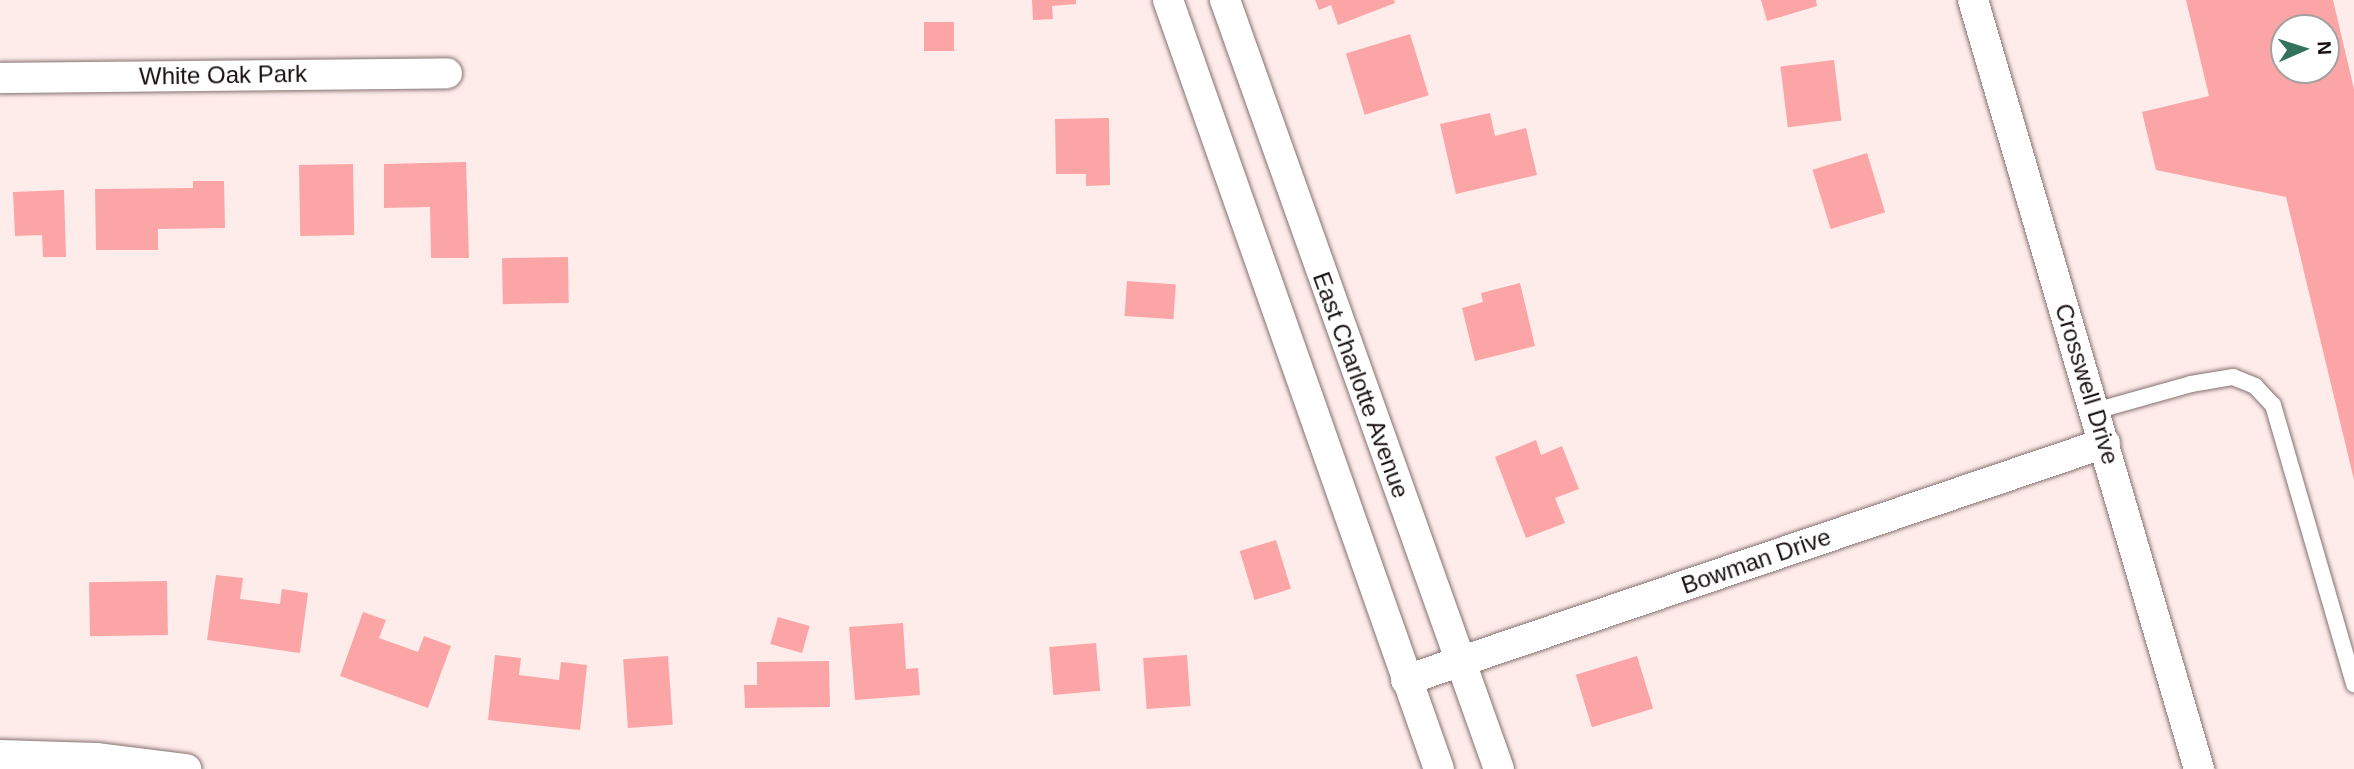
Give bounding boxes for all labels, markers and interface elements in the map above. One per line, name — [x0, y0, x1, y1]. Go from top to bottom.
north arrow — [2270, 14, 2340, 84]
text: N — [2314, 41, 2335, 55]
street label: White Oak Park — [139, 59, 307, 91]
street label: East Charlotte Avenue — [1306, 267, 1416, 503]
street label: Crosswell Drive — [2049, 300, 2125, 468]
street label: Bowman Drive — [1678, 522, 1834, 600]

